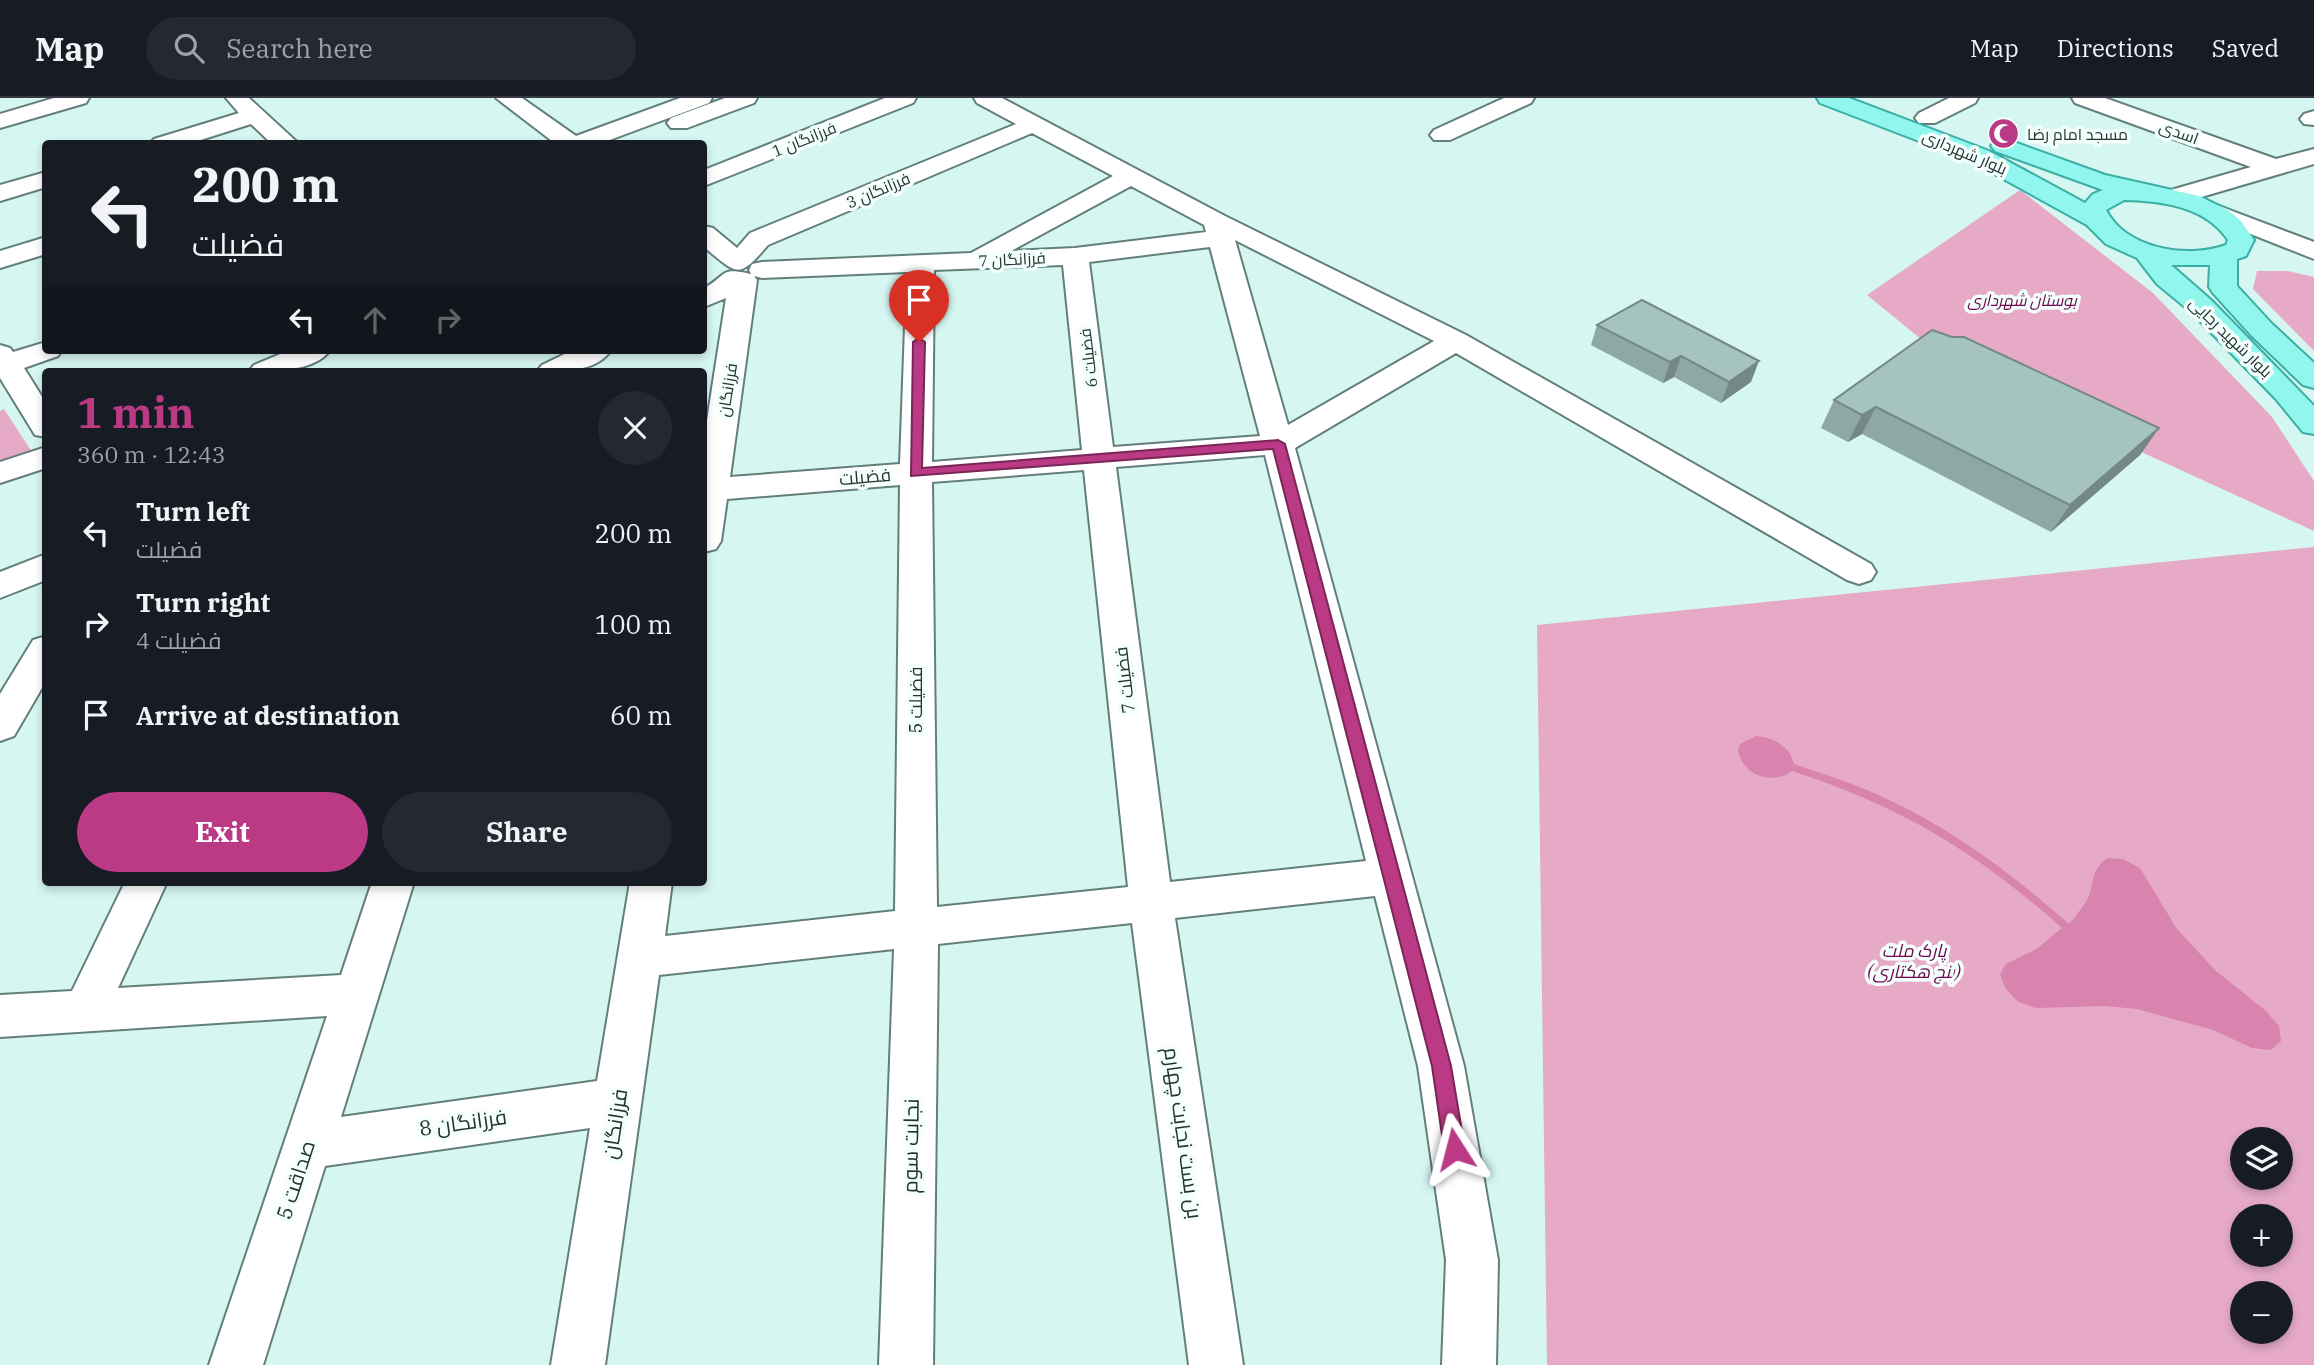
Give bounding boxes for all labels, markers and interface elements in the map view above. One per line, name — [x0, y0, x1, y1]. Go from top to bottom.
search box — [146, 17, 636, 80]
text: Map — [35, 27, 104, 70]
icon: search — [170, 29, 208, 67]
text: Search here — [226, 31, 373, 65]
text: Map — [1970, 32, 2019, 64]
text: Directions — [2057, 32, 2174, 64]
text: Saved — [2212, 32, 2279, 64]
street label: اسدی — [2156, 116, 2201, 149]
street label: فرزانگان 1 — [769, 117, 839, 162]
mosque icon: مسجد امام رضا — [1987, 117, 2021, 151]
place label: مسجد امام رضا — [2027, 124, 2128, 146]
street label: بلوار شهرداری — [1919, 125, 2010, 180]
text: 200 m — [192, 152, 339, 215]
icon: left — [77, 168, 168, 259]
street label: فرزانگان 3 — [843, 168, 913, 213]
text: فضیلت — [192, 223, 284, 265]
street label: فرزانگان 7 — [978, 247, 1046, 272]
pin — [889, 270, 949, 342]
icon: arrive — [900, 281, 938, 319]
park label: بوستان شهرداری — [1967, 290, 2077, 310]
street label: بلوار شهید رجایی — [2185, 292, 2277, 382]
icon: left — [283, 301, 321, 339]
icon: ahead — [356, 301, 394, 339]
icon: right — [429, 301, 467, 339]
street label: فضیلت 6 — [1074, 327, 1102, 389]
street label: فرزانگان — [713, 362, 742, 418]
text: 1 min — [77, 385, 195, 440]
button: close — [598, 391, 672, 465]
text: 360 m · 12:43 — [77, 439, 226, 469]
street label: فضیلت — [838, 463, 892, 490]
text: Turn left — [136, 494, 250, 528]
icon: left — [77, 514, 115, 552]
text: 200 m — [594, 516, 672, 550]
text: فضیلت — [136, 534, 202, 564]
text: Turn right — [136, 585, 270, 619]
icon: right — [77, 605, 115, 643]
text: 100 m — [594, 607, 672, 641]
text: فضیلت 4 — [136, 625, 221, 655]
street label: فضیلت 7 — [1109, 646, 1140, 715]
street label: فضیلت 5 — [904, 667, 927, 733]
icon: arrive — [77, 696, 115, 734]
text: Arrive at destination — [136, 698, 400, 732]
text: 60 m — [610, 698, 672, 732]
button: Exit — [77, 792, 368, 872]
button: Share — [382, 792, 672, 872]
park label: پارک ملت (پنج هکتاری) — [1867, 939, 1961, 984]
street label: بن بست نجابت چهارم — [1157, 1045, 1210, 1221]
street label: فرزانگان — [595, 1087, 633, 1161]
street label: نجابت سوم — [895, 1098, 926, 1194]
street label: فرزانگان 8 — [417, 1102, 509, 1142]
position arrow — [1418, 1112, 1492, 1186]
map controls — [2230, 1127, 2293, 1344]
button: layers — [2230, 1127, 2293, 1190]
street label: صداقت 5 — [269, 1137, 321, 1223]
button: + — [2230, 1204, 2293, 1267]
button: − — [2230, 1281, 2293, 1344]

